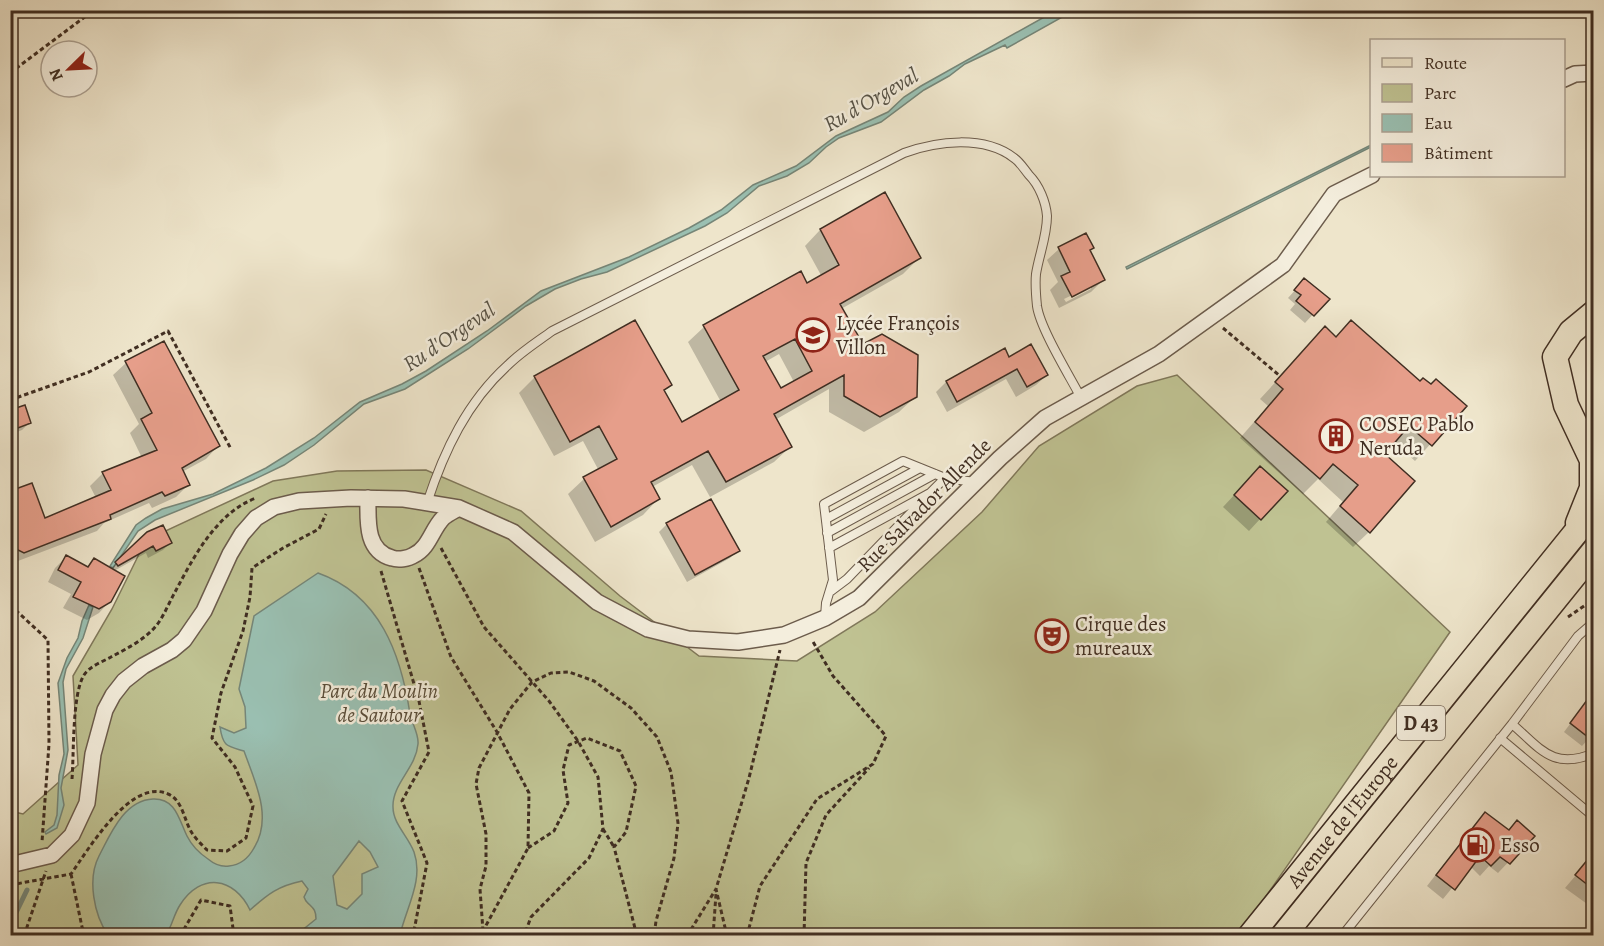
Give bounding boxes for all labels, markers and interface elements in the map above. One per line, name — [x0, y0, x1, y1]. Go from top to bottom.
north arrow — [39, 39, 99, 99]
legend — [1370, 39, 1565, 177]
text: Route — [1424, 51, 1467, 75]
water label: Ru d'Orgeval — [818, 60, 924, 139]
text: N — [44, 65, 69, 84]
text: Parc — [1424, 81, 1456, 105]
text: Eau — [1424, 111, 1453, 135]
text: Bâtiment — [1424, 141, 1493, 165]
water label: Ru d'Orgeval — [397, 295, 501, 379]
place label: Lycée François Villon — [835, 309, 960, 361]
school or university icon: Lycée François Villon — [795, 317, 831, 353]
place label: COSEC Pablo Neruda — [1359, 410, 1474, 462]
building icon: COSEC Pablo Neruda — [1318, 418, 1354, 454]
street label: Rue Salvador Allende — [851, 432, 997, 578]
place label: Cirque des mureaux — [1075, 610, 1166, 662]
theatre icon: Cirque des mureaux — [1034, 618, 1070, 654]
park label: Parc du Moulin de Sautour — [320, 677, 438, 729]
road number: D 43 — [1397, 706, 1445, 740]
street label: Avenue de l'Europe — [1280, 750, 1404, 894]
fuel station icon: Esso — [1459, 827, 1495, 863]
place label: Esso — [1500, 831, 1540, 859]

